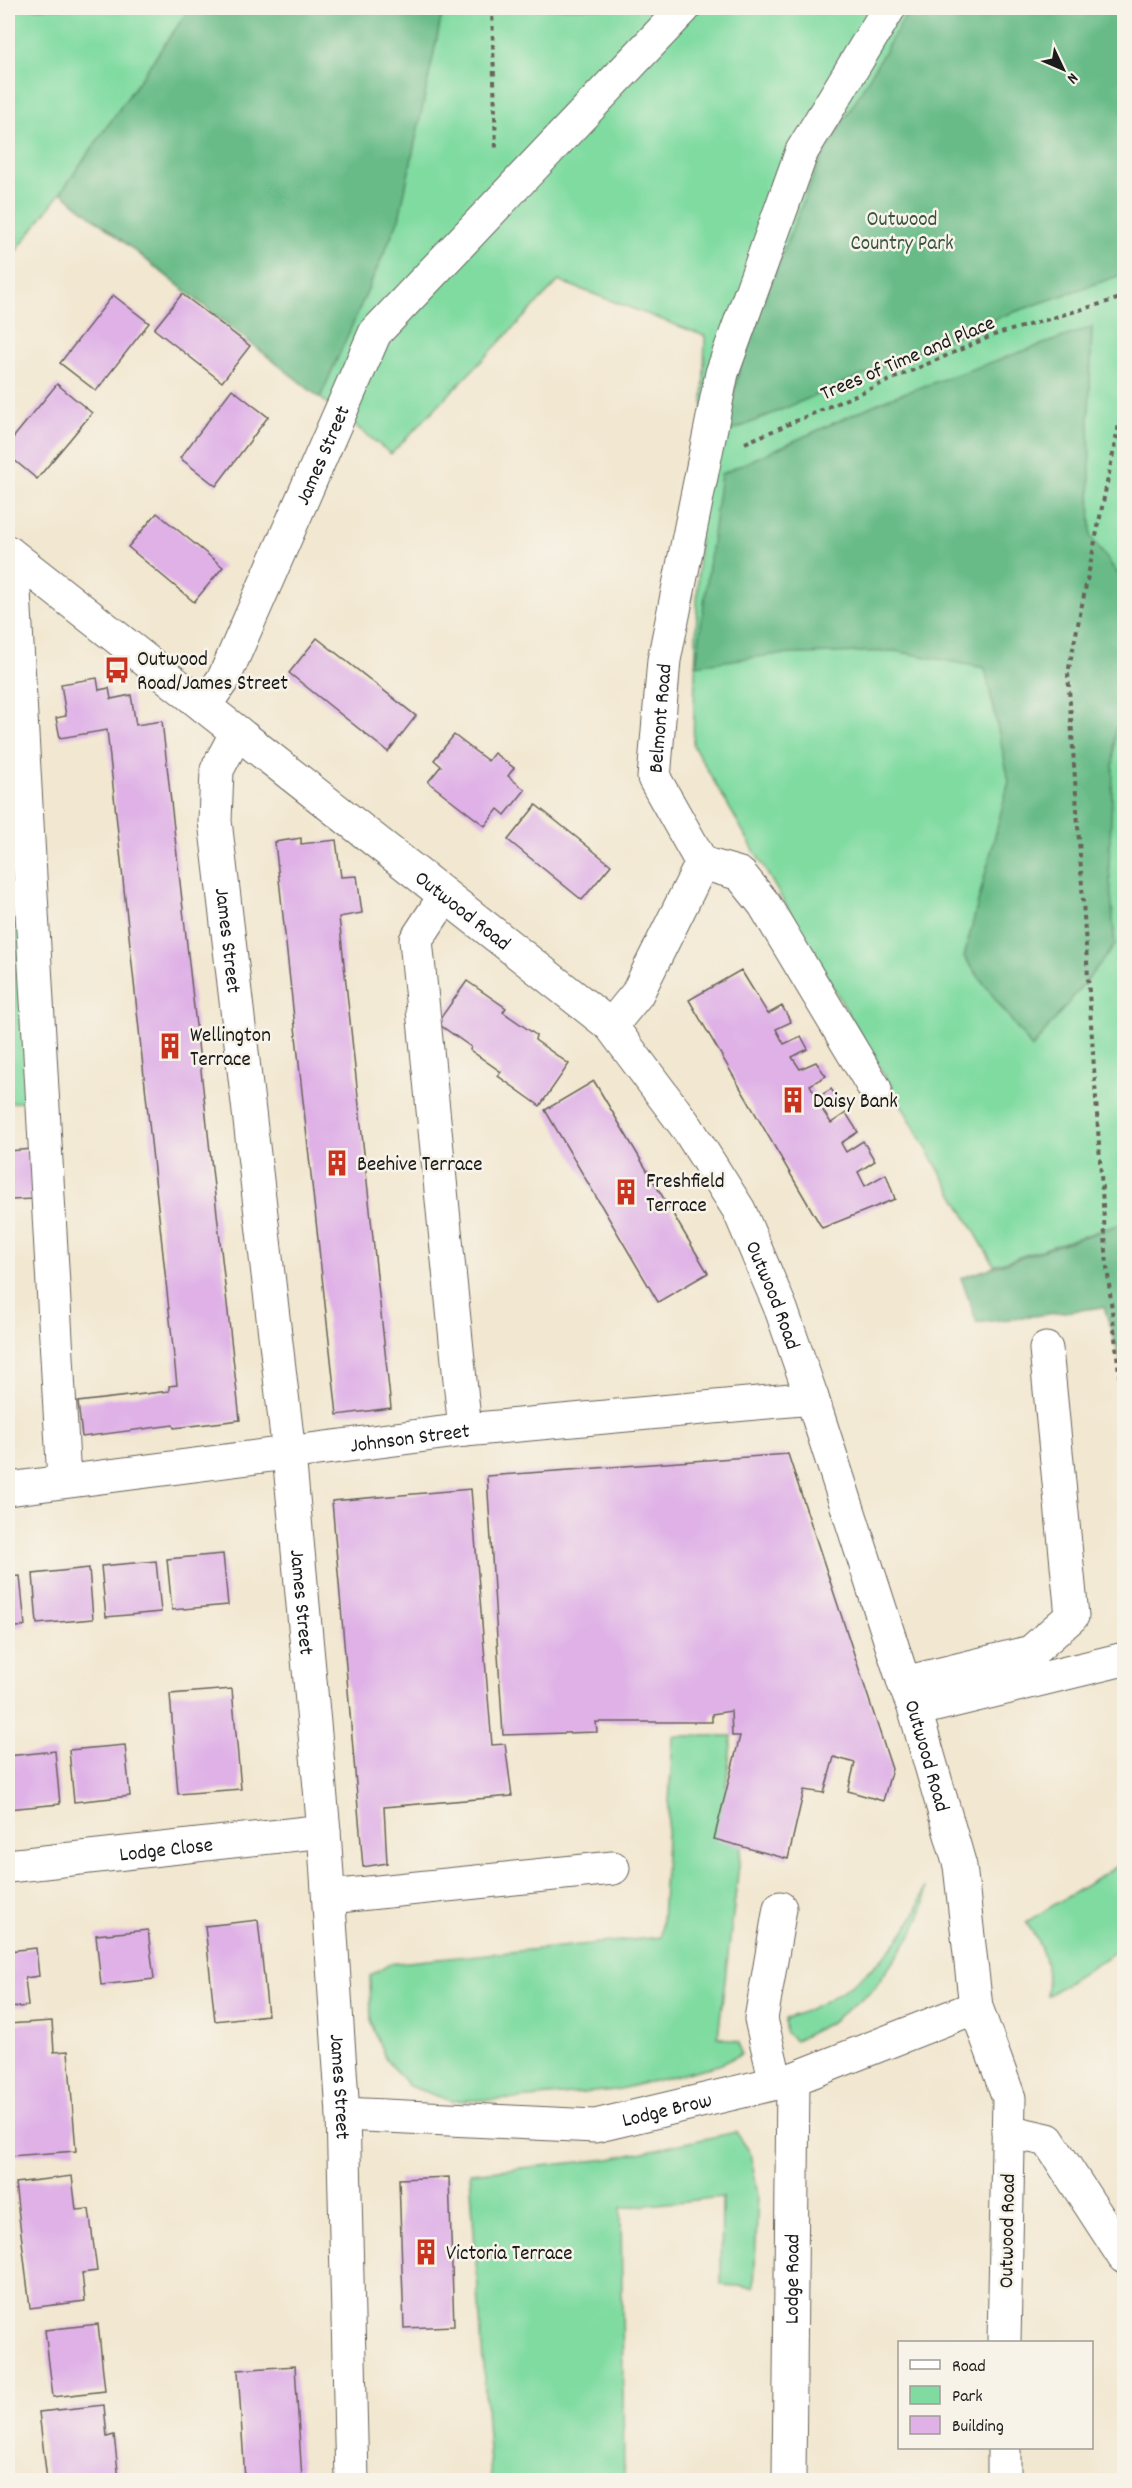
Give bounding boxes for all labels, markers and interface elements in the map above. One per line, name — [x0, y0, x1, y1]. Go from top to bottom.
north arrow — [1033, 39, 1093, 99]
text: N — [1061, 67, 1083, 89]
park label: Outwood Country Park — [850, 206, 954, 260]
street label: Trees of Time and Place — [816, 309, 1000, 410]
street label: James Street — [289, 401, 359, 511]
place label: Outwood Road/James Street — [137, 646, 288, 700]
bus stop icon: Outwood Road/James Street — [102, 655, 132, 685]
street label: Belmont Road — [642, 663, 682, 774]
street label: Outwood Road — [407, 865, 516, 960]
street label: James Street — [205, 886, 247, 995]
place label: Wellington Terrace — [190, 1022, 271, 1076]
building icon: Wellington Terrace — [155, 1031, 185, 1061]
building icon: Daisy Bank — [778, 1085, 808, 1115]
place label: Daisy Bank — [813, 1088, 898, 1118]
building icon: Beehive Terrace — [322, 1148, 352, 1178]
place label: Beehive Terrace — [357, 1151, 482, 1181]
place label: Freshfield Terrace — [646, 1168, 725, 1222]
building icon: Freshfield Terrace — [611, 1177, 641, 1207]
street label: Outwood Road — [736, 1237, 806, 1354]
street label: Johnson Street — [349, 1418, 471, 1463]
street label: James Street — [280, 1548, 320, 1657]
street label: Outwood Road — [894, 1696, 956, 1816]
street label: Lodge Close — [118, 1831, 215, 1872]
street label: James Street — [320, 2033, 356, 2140]
street label: Lodge Brow — [619, 2087, 716, 2137]
street label: Outwood Road — [993, 2173, 1025, 2289]
street label: Lodge Road — [779, 2234, 809, 2324]
building icon: Victoria Terrace — [411, 2237, 441, 2267]
place label: Victoria Terrace — [446, 2240, 573, 2270]
legend — [898, 2341, 1093, 2449]
text: Road — [952, 2355, 986, 2380]
text: Park — [952, 2385, 983, 2410]
text: Building — [952, 2415, 1004, 2440]

